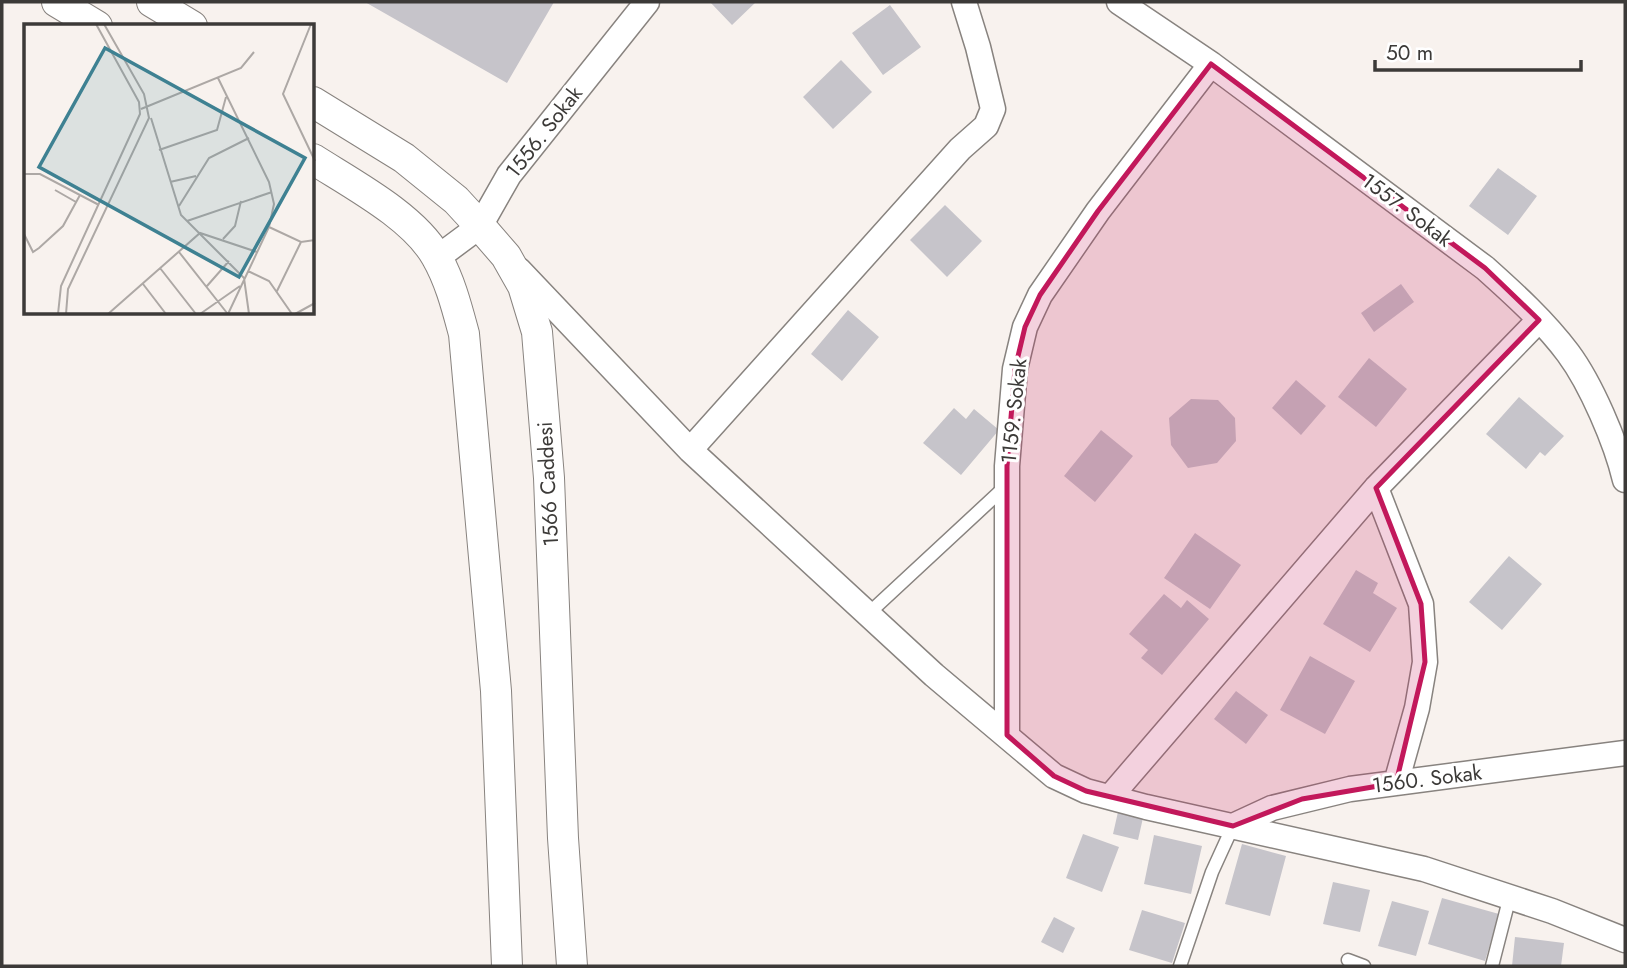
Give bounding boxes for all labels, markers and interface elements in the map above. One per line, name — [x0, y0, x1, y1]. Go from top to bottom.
inset map — [24, 24, 315, 315]
scale bar — [1375, 28, 1582, 72]
text: 50 m — [1386, 38, 1433, 68]
street label: 1556. Sokak — [499, 79, 590, 184]
street label: 1557. Sokak — [1356, 166, 1459, 254]
street label: 1159. Sokak — [994, 356, 1035, 465]
street label: 1566 Caddesi — [530, 421, 566, 547]
street label: 1560. Sokak — [1371, 757, 1484, 801]

